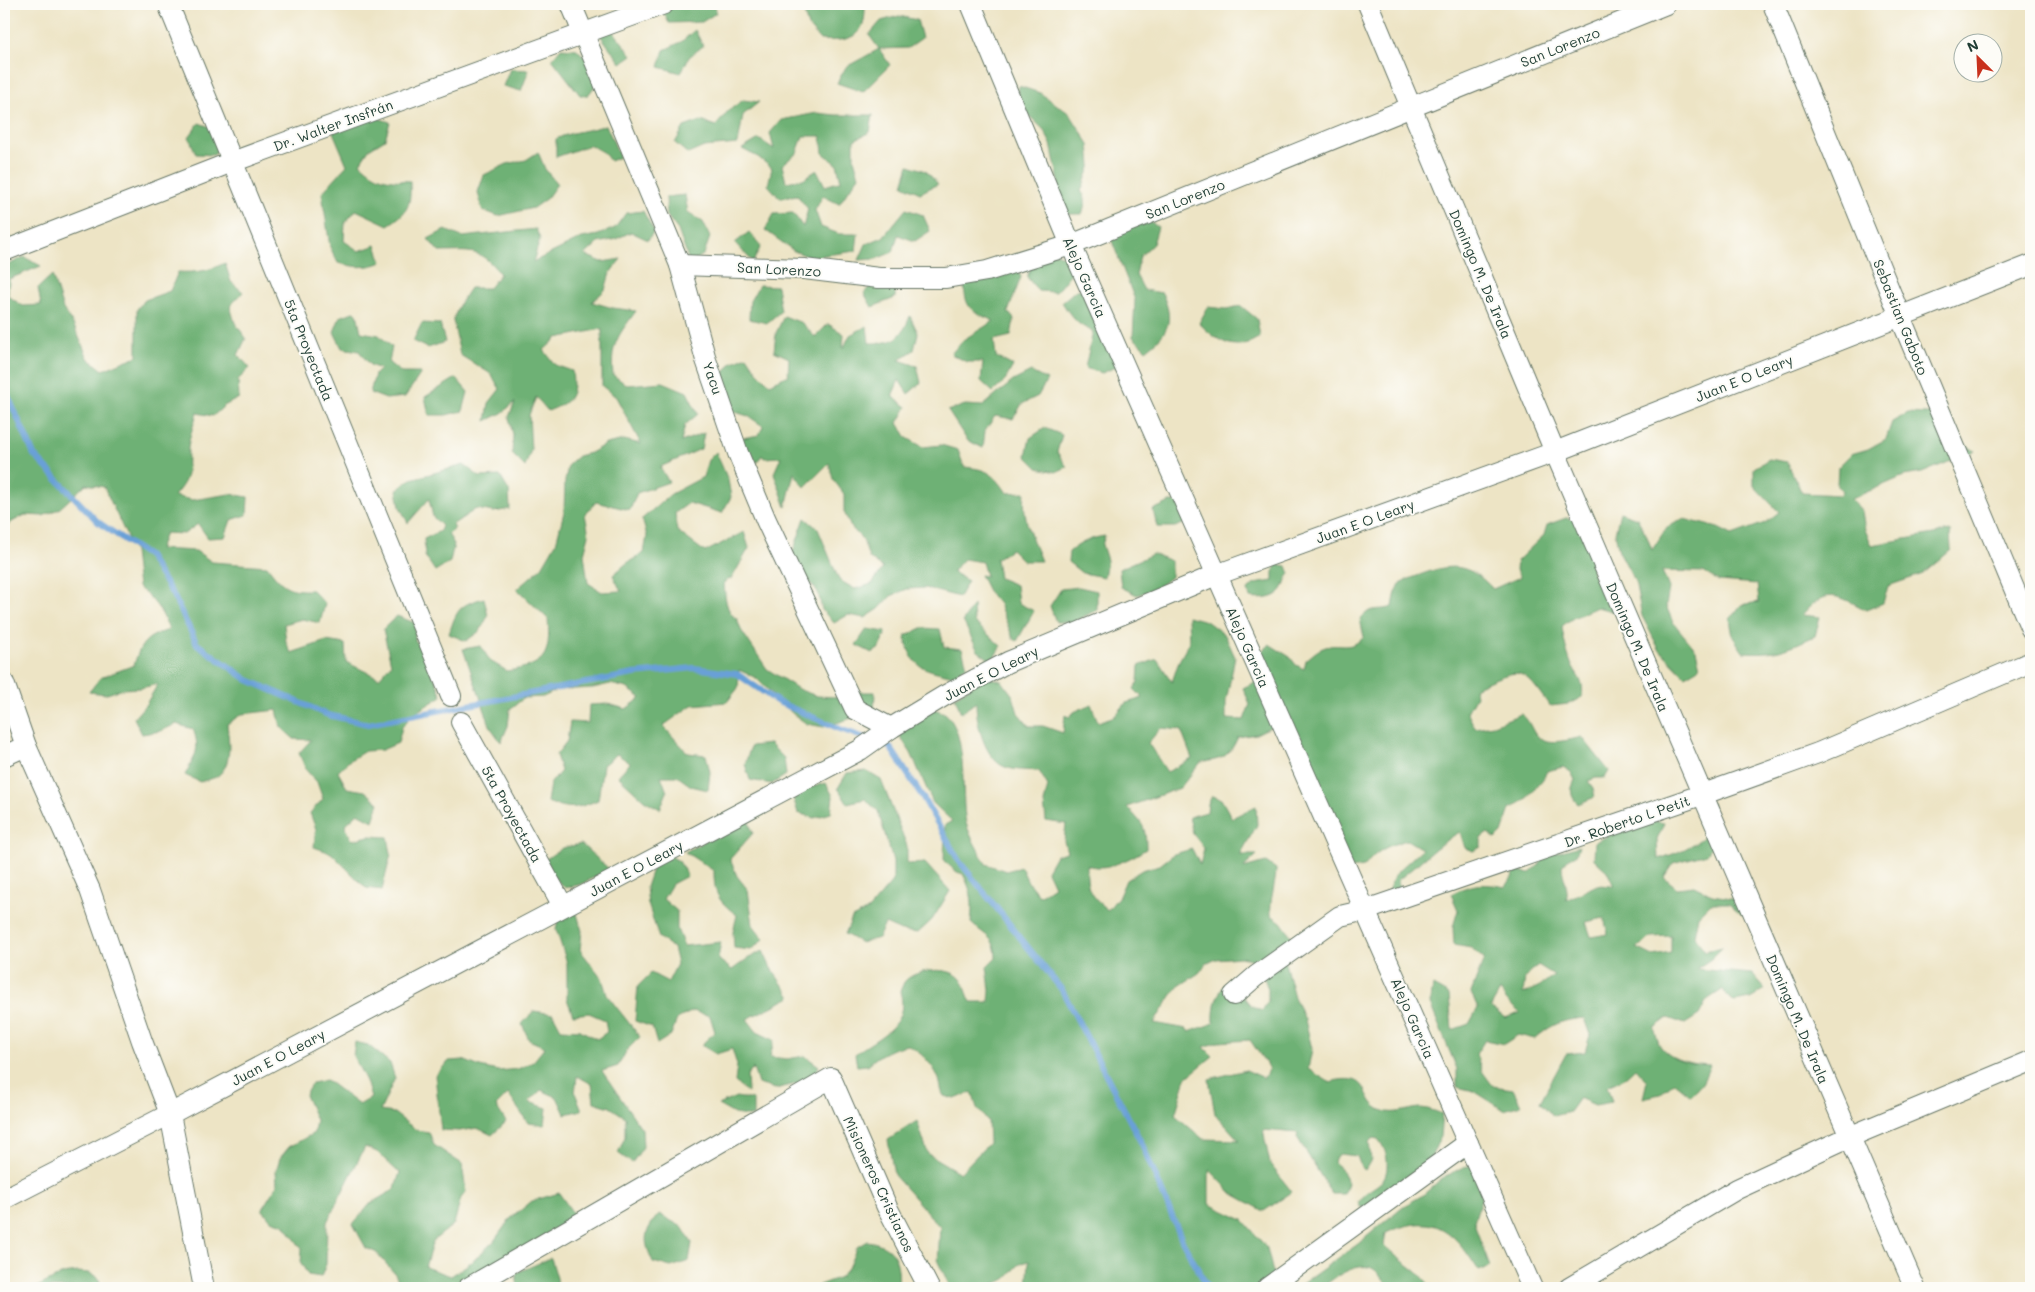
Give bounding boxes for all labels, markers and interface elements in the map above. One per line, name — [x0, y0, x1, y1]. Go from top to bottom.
street label: San Lorenzo — [1517, 22, 1603, 72]
north arrow — [1952, 32, 2002, 82]
text: N — [1964, 35, 1981, 57]
street label: Dr. Walter Insfrán — [271, 95, 395, 155]
street label: San Lorenzo — [1142, 174, 1228, 224]
street label: Domingo M. De Irala — [1445, 206, 1517, 342]
street label: Alejo Garcia — [1059, 234, 1111, 320]
street label: Sebastian Gaboto — [1869, 256, 1933, 378]
street label: San Lorenzo — [737, 257, 821, 281]
street label: 5ta Proyectada — [280, 296, 338, 404]
street label: Juan E O Leary — [1692, 350, 1796, 406]
street label: Yacu — [699, 359, 727, 397]
street label: Juan E O Leary — [1313, 494, 1417, 548]
street label: Domingo M. De Irala — [1602, 579, 1674, 715]
street label: Alejo Garcia — [1222, 604, 1274, 690]
street label: Juan E O Leary — [941, 641, 1041, 705]
street label: 5ta Proyectada — [477, 762, 547, 866]
street label: Dr. Roberto L Petit — [1562, 791, 1692, 851]
street label: Juan E O Leary — [586, 835, 686, 901]
street label: Domingo M. De Irala — [1762, 951, 1834, 1087]
street label: Alejo Garcia — [1387, 975, 1439, 1061]
street label: Juan E O Leary — [228, 1024, 328, 1090]
street label: Misioneros Cristianos — [839, 1113, 919, 1255]

